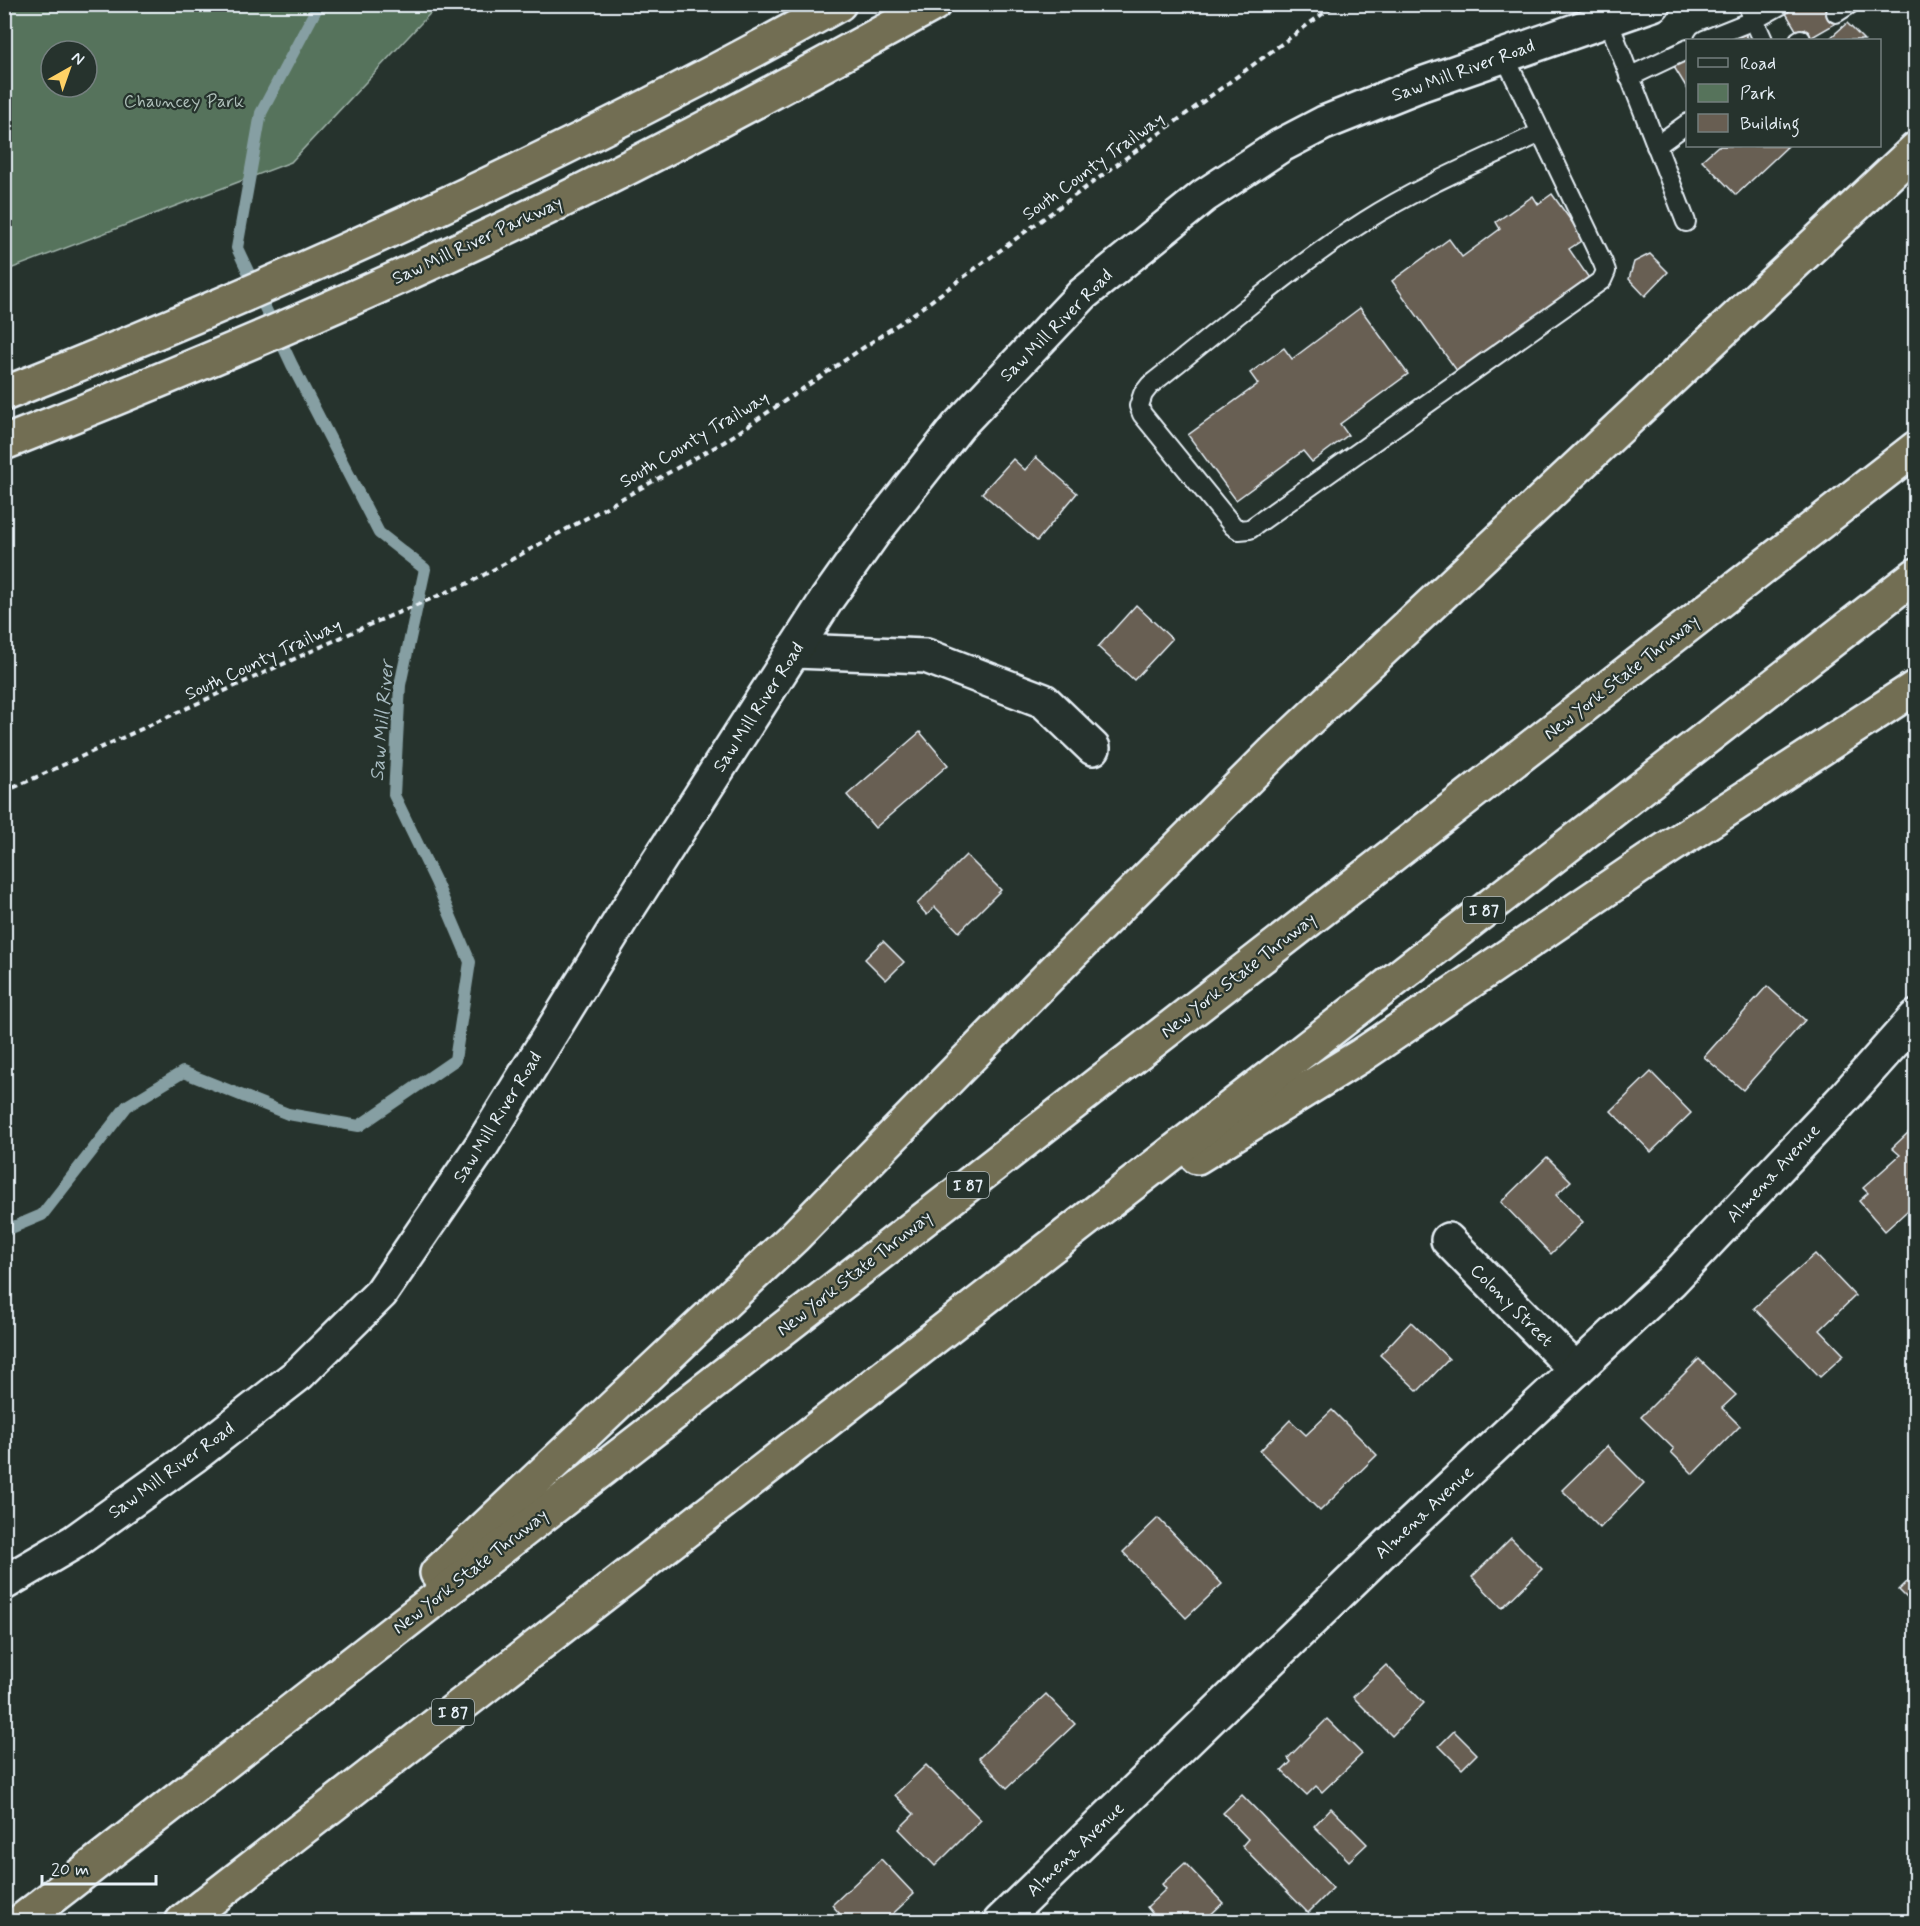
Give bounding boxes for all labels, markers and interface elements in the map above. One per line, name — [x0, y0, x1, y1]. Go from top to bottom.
street label: Saw Mill River Road — [1389, 34, 1538, 108]
north arrow — [39, 39, 99, 99]
legend — [1686, 39, 1881, 147]
text: N — [67, 47, 89, 70]
text: Road — [1740, 52, 1776, 76]
text: Park — [1740, 82, 1776, 106]
park label: Chauncey Park — [124, 90, 244, 114]
street label: South County Trailway — [1018, 107, 1169, 226]
text: Building — [1740, 112, 1800, 138]
street label: Saw Mill River Parkway — [388, 191, 566, 291]
street label: Saw Mill River Road — [995, 264, 1118, 387]
street label: South County Trailway — [616, 386, 774, 494]
street label: New York State Thruway — [1539, 610, 1704, 746]
street label: South County Trailway — [181, 613, 345, 707]
street label: Saw Mill River Road — [708, 638, 810, 777]
water label: Saw Mill River — [364, 657, 401, 783]
road number: I 87 — [1463, 897, 1505, 923]
street label: New York State Thruway — [1156, 908, 1321, 1044]
street label: Saw Mill River Road — [448, 1047, 548, 1188]
street label: Almena Avenue — [1722, 1119, 1826, 1228]
road number: I 87 — [947, 1172, 989, 1198]
street label: New York State Thruway — [772, 1206, 937, 1342]
street label: Colony Street — [1465, 1259, 1558, 1353]
street label: Saw Mill River Road — [104, 1417, 240, 1525]
street label: Almena Avenue — [1370, 1460, 1479, 1565]
street label: New York State Thruway — [388, 1504, 553, 1640]
road number: I 87 — [432, 1699, 474, 1725]
street label: Almena Avenue — [1022, 1797, 1130, 1903]
scale bar — [42, 1848, 156, 1886]
text: 20 m — [51, 1858, 89, 1882]

